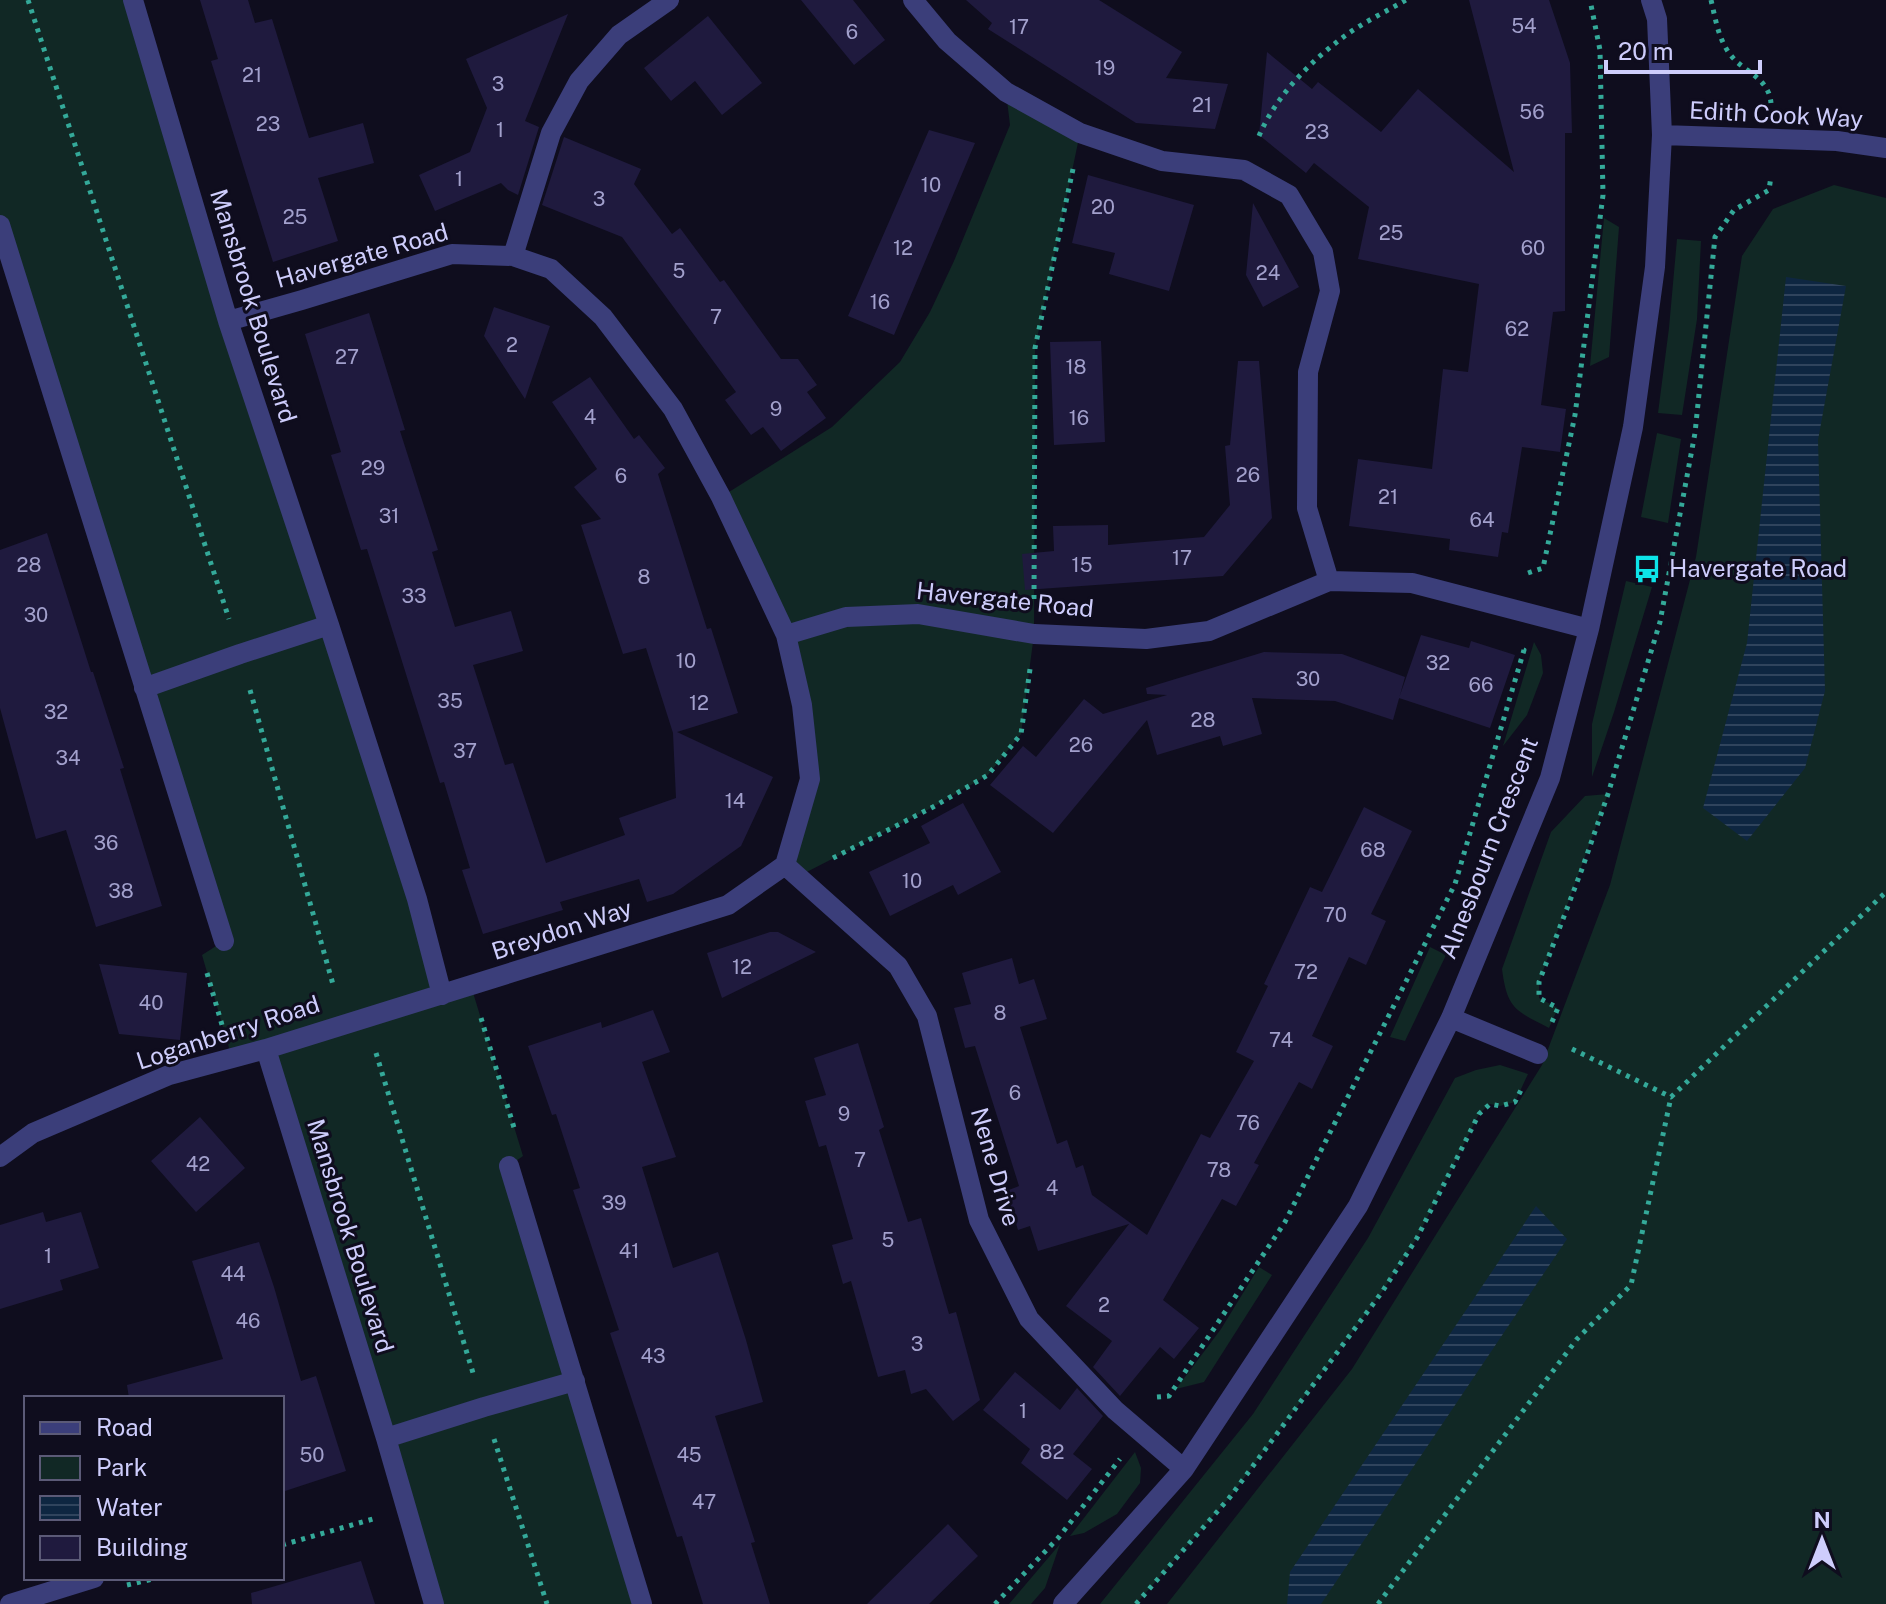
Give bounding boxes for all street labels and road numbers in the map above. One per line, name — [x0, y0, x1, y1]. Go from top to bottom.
street label: Edith Cook Way — [1688, 95, 1864, 133]
street label: Mansbrook Boulevard — [205, 186, 303, 426]
street label: Havergate Road — [272, 217, 451, 293]
street label: Havergate Road — [915, 576, 1095, 622]
street label: Alnesbourn Crescent — [1433, 733, 1543, 963]
street label: Breydon Way — [488, 893, 636, 965]
street label: Loganberry Road — [133, 989, 323, 1075]
street label: Nene Drive — [966, 1104, 1026, 1229]
street label: Mansbrook Boulevard — [302, 1116, 400, 1356]

